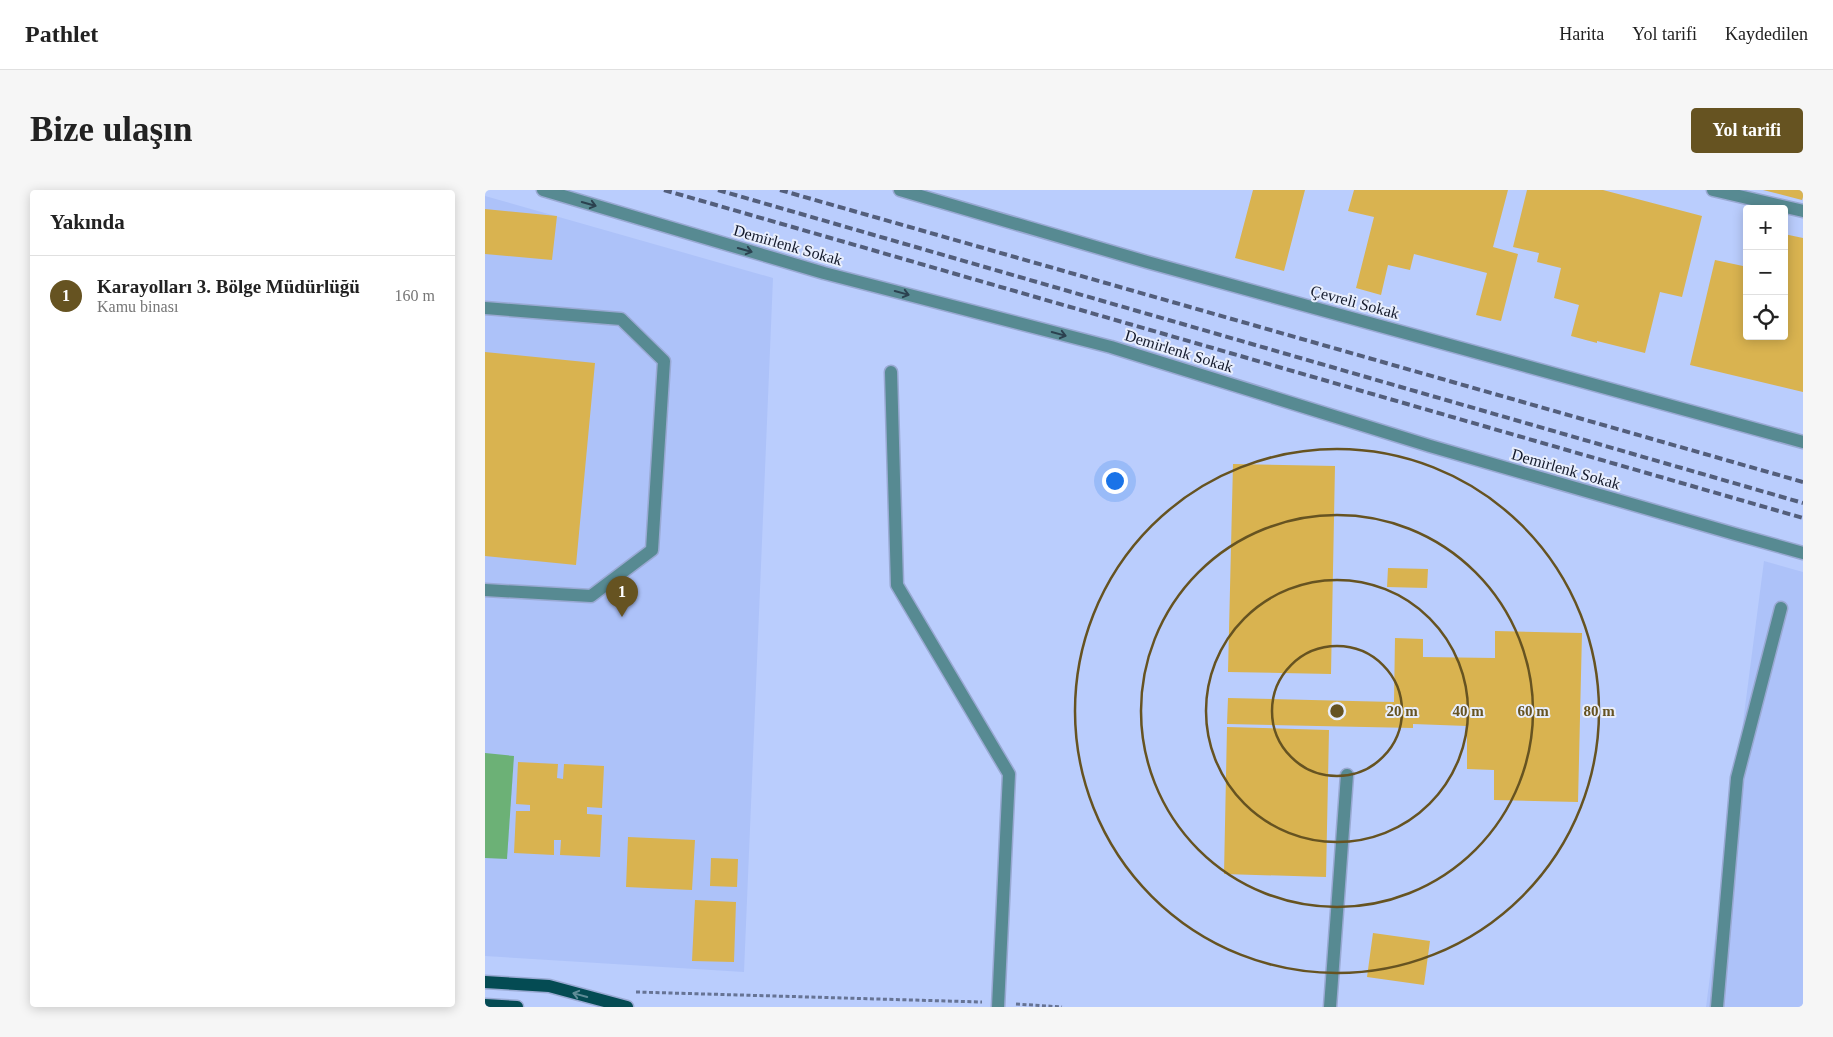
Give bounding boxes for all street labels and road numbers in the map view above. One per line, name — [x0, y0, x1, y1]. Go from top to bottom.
street label: Demirlenk Sokak — [732, 221, 844, 269]
street label: Çevreli Sokak — [1309, 282, 1401, 323]
street label: Demirlenk Sokak — [1123, 326, 1235, 376]
street label: Demirlenk Sokak — [1510, 445, 1622, 493]

